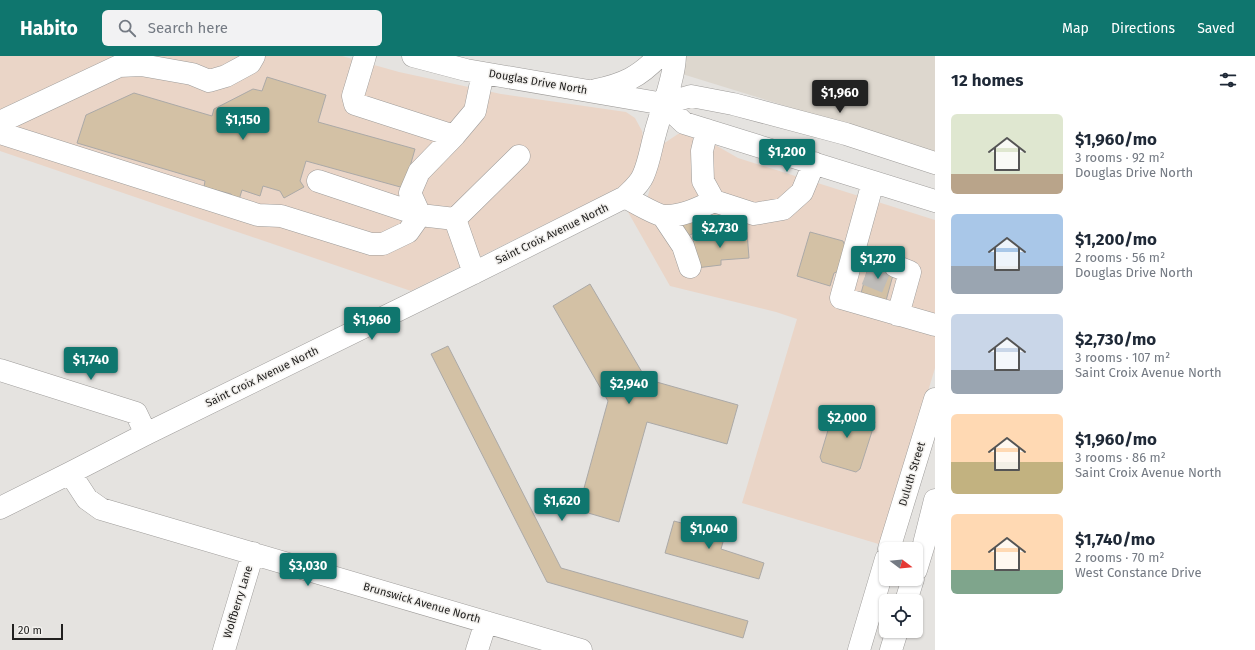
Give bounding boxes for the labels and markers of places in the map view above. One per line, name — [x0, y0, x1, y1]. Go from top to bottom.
pin: $1,960 — [807, 80, 873, 114]
pin: $1,150 — [210, 107, 276, 141]
pin: $1,200 — [754, 139, 820, 173]
pin: $2,730 — [687, 215, 753, 249]
pin: $1,270 — [845, 246, 911, 280]
pin: $1,960 — [339, 307, 405, 341]
pin: $1,740 — [58, 347, 124, 381]
pin: $2,940 — [596, 371, 662, 405]
pin: $2,000 — [814, 405, 880, 439]
pin: $1,620 — [529, 488, 595, 522]
pin: $1,040 — [676, 516, 742, 550]
pin: $3,030 — [275, 553, 341, 587]

